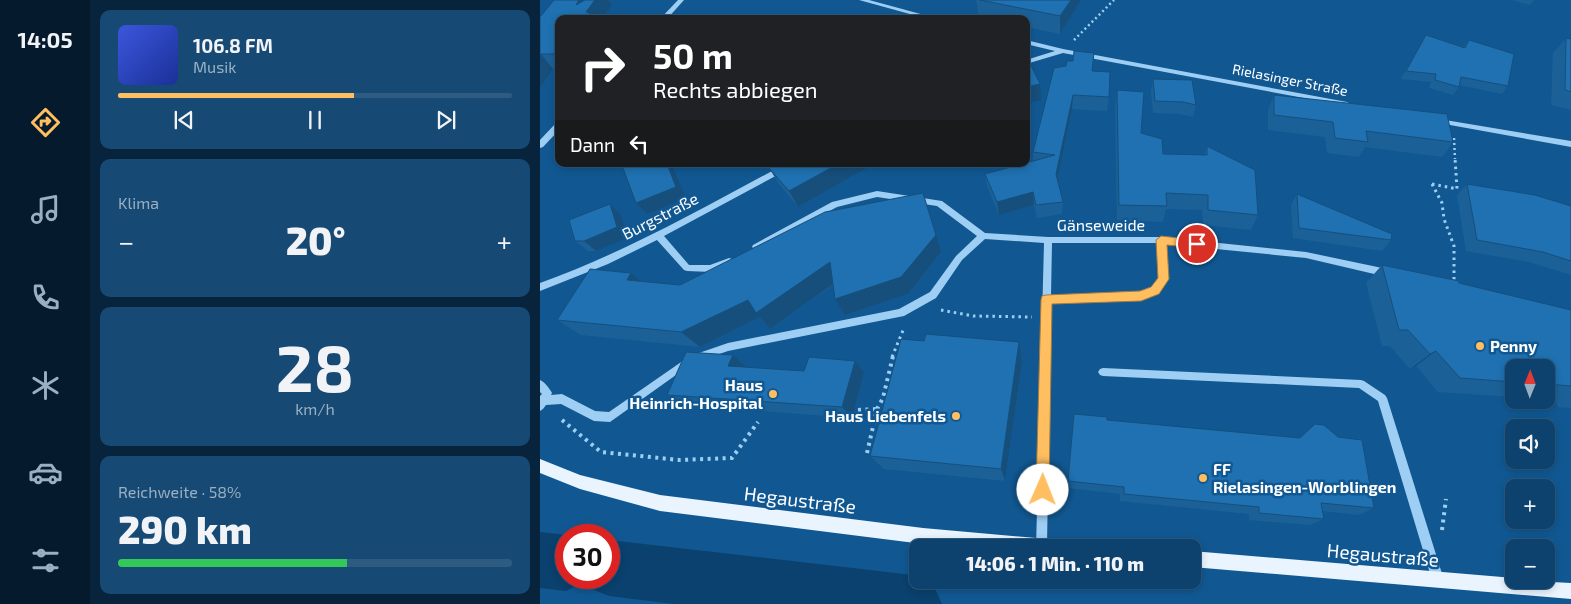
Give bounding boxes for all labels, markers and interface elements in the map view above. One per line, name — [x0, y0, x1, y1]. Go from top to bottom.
text: 14:05 — [17, 26, 73, 52]
text: 106.8 FM — [193, 34, 273, 57]
text: 50 m — [653, 34, 733, 76]
icon: right — [570, 35, 635, 100]
text: Musik — [193, 57, 236, 76]
street label: Rielasinger Straße — [1231, 60, 1349, 99]
text: Rechts abbiegen — [653, 76, 818, 102]
icon: directions — [28, 105, 63, 140]
icon: previous — [170, 106, 198, 134]
icon: pause — [301, 106, 329, 134]
icon: next — [432, 106, 460, 134]
icon: left — [625, 130, 653, 158]
text: Dann — [570, 133, 615, 156]
street label: Burgstraße — [618, 188, 701, 243]
icon: music — [28, 192, 63, 227]
text: Klima — [118, 193, 159, 212]
street label: Gänseweide — [1057, 215, 1145, 234]
text: 20° — [286, 217, 345, 263]
pin — [1176, 223, 1218, 265]
text: − — [118, 224, 134, 258]
text: + — [497, 224, 512, 258]
icon: arrive — [1183, 230, 1211, 258]
icon: phone — [28, 280, 63, 315]
text: 28 — [276, 327, 354, 405]
place label: Penny — [1490, 336, 1537, 356]
marker: Penny — [1474, 340, 1486, 352]
north arrow — [1505, 359, 1555, 409]
map controls — [1505, 359, 1555, 589]
icon: climate — [28, 368, 63, 403]
place label: Haus Heinrich-Hospital — [629, 375, 764, 412]
marker: Haus Heinrich-Hospital — [767, 388, 779, 400]
text: km/h — [295, 399, 335, 418]
place label: Haus Liebenfels — [825, 406, 946, 425]
marker: Haus Liebenfels — [950, 410, 962, 422]
button: sound — [1505, 419, 1555, 469]
icon: car — [28, 455, 63, 490]
place label: FF Rielasingen-Worblingen — [1213, 459, 1396, 496]
position arrow — [1016, 463, 1068, 515]
marker: FF Rielasingen-Worblingen — [1197, 472, 1209, 484]
button: + — [1505, 479, 1555, 529]
street label: Hegaustraße — [743, 481, 857, 518]
text: Reichweite · 58% — [118, 482, 241, 501]
text: 290 km — [118, 506, 252, 552]
speed limit sign: 30 — [555, 524, 620, 589]
street label: Hegaustraße — [1326, 538, 1440, 571]
button: − — [1505, 539, 1555, 589]
icon: filters — [28, 543, 63, 578]
text: 14:06 · 1 Min. · 110 m — [966, 552, 1144, 575]

